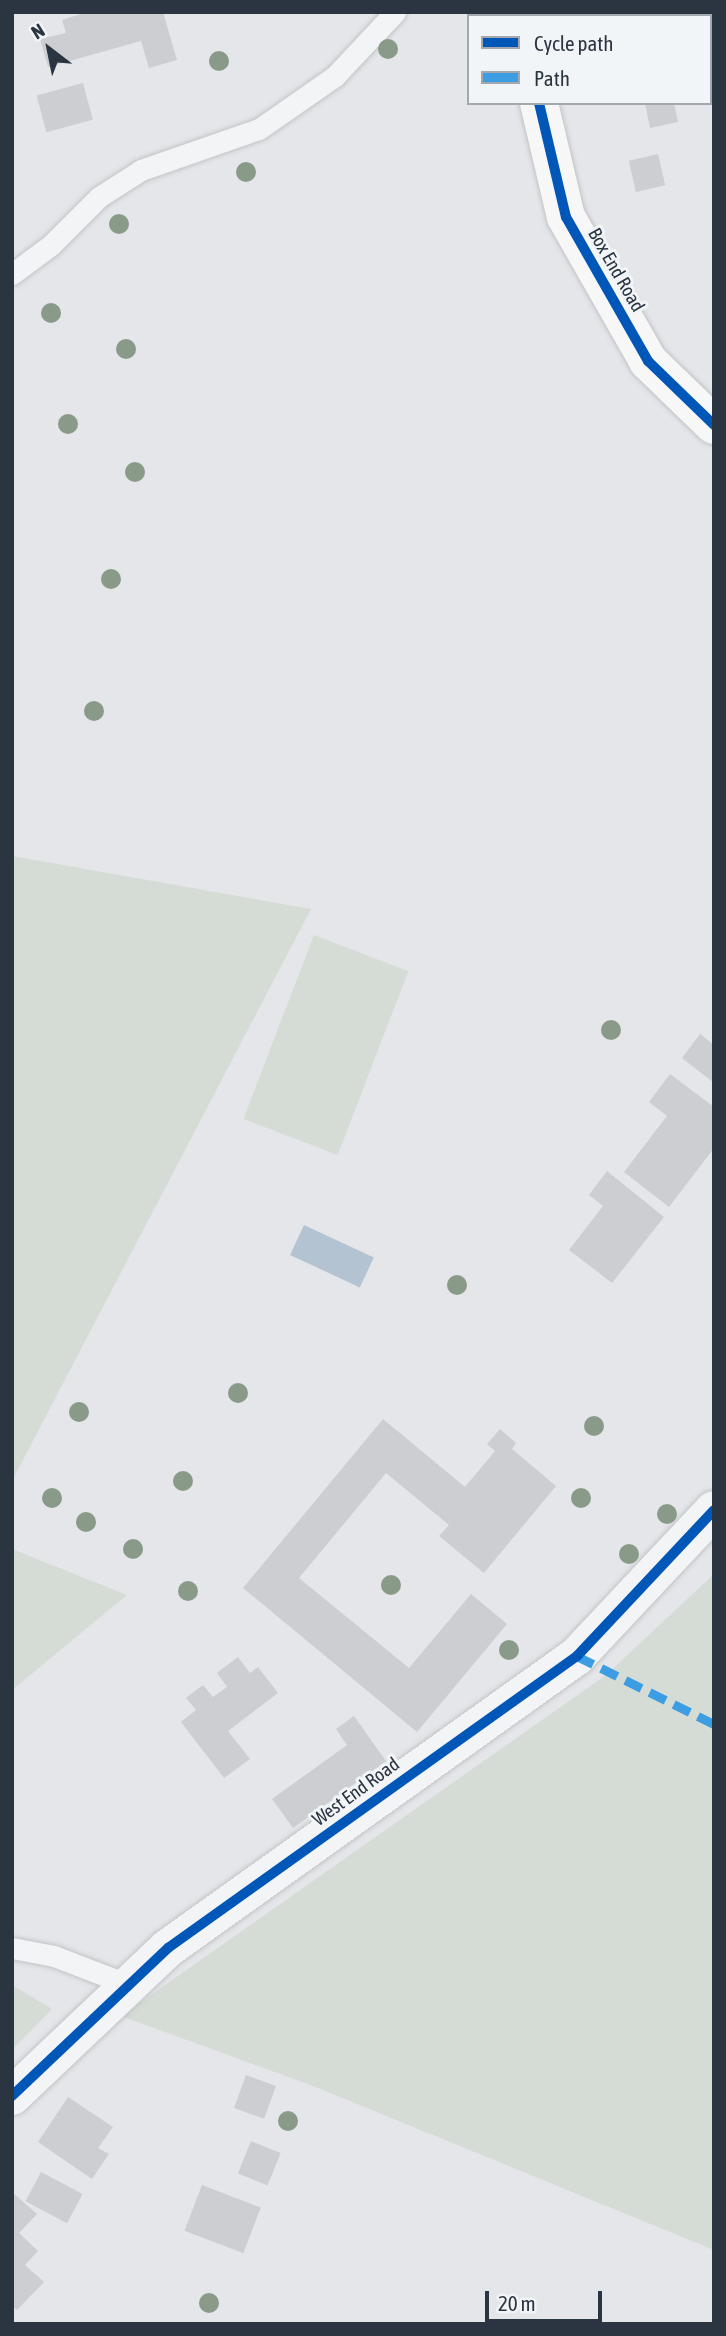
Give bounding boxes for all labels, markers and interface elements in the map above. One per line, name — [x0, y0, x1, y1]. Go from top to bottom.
north arrow — [14, 14, 84, 84]
legend — [467, 14, 712, 105]
text: N — [27, 19, 48, 43]
text: Cycle path — [534, 31, 613, 55]
text: Path — [534, 66, 570, 90]
street label: Box End Road — [583, 224, 649, 316]
street label: West End Road — [308, 1753, 404, 1831]
scale bar — [488, 2276, 605, 2320]
text: 20 m — [498, 2291, 536, 2315]

